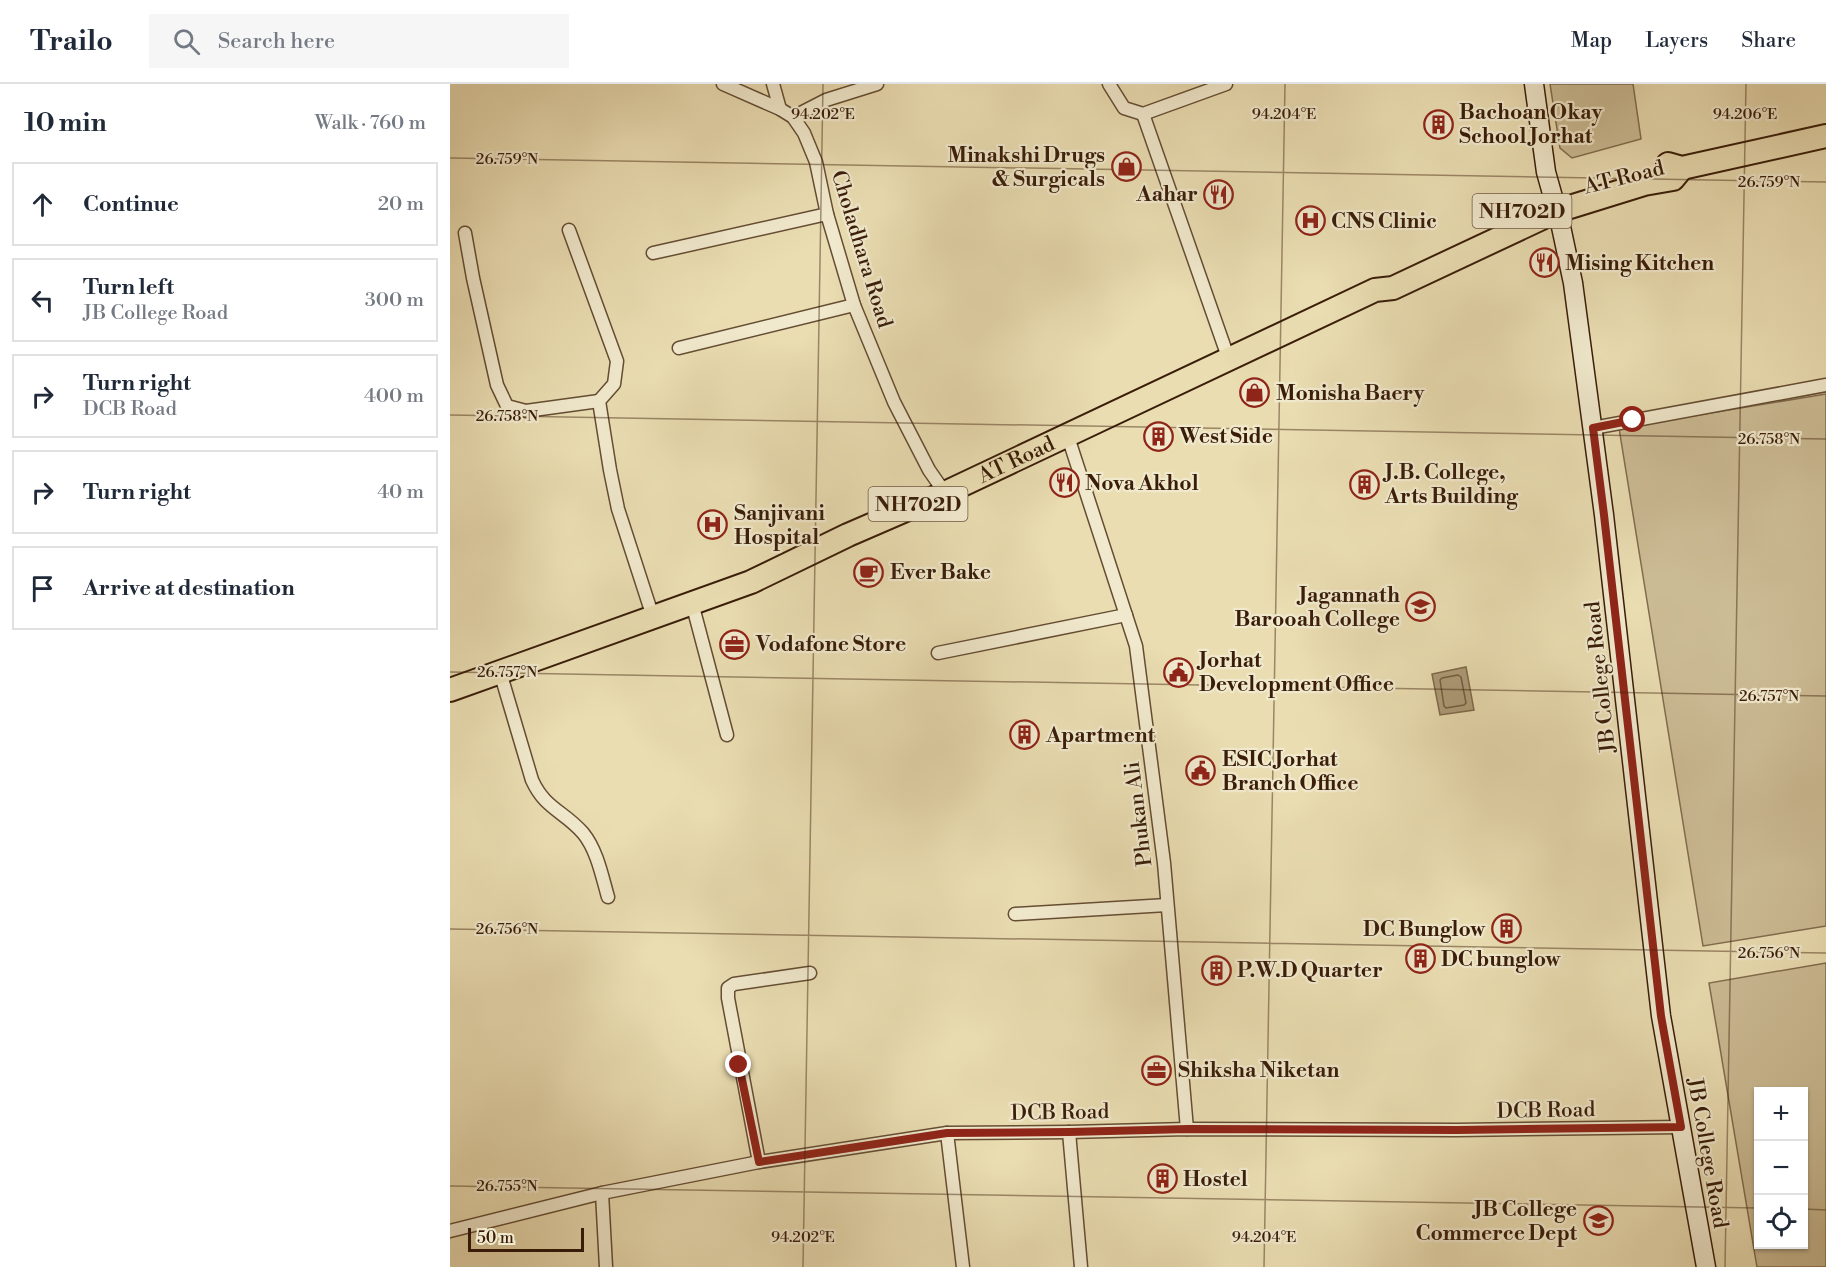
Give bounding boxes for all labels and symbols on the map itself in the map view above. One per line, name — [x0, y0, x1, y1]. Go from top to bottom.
place label: Bachoan Okay School Jorhat — [1459, 100, 1603, 150]
text: 94.202°E — [791, 105, 855, 124]
text: 94.204°E — [1252, 105, 1316, 124]
text: 94.206°E — [1713, 105, 1777, 124]
building icon: Bachoan Okay School Jorhat — [1422, 108, 1454, 140]
place label: Minakshi Drugs & Surgicals — [947, 143, 1105, 193]
text: 26.759°N — [476, 150, 538, 169]
shop icon: Minakshi Drugs & Surgicals — [1110, 151, 1142, 183]
street label: AT Road — [1581, 155, 1667, 201]
street label: Choladhara Road — [825, 167, 897, 331]
text: 26.759°N — [1738, 173, 1800, 192]
restaurant icon: Aahar — [1203, 178, 1235, 210]
place label: Aahar — [1135, 182, 1198, 208]
road number: NH702D — [1472, 194, 1572, 228]
hospital icon: CNS Clinic — [1294, 205, 1326, 237]
place label: CNS Clinic — [1331, 209, 1437, 235]
restaurant icon: Mising Kitchen — [1528, 247, 1560, 279]
place label: Mising Kitchen — [1565, 251, 1714, 277]
shop icon: Monisha Baery — [1239, 377, 1271, 409]
place label: Monisha Baery — [1276, 381, 1425, 407]
route start — [1619, 406, 1645, 432]
text: 26.758°N — [476, 407, 538, 426]
building icon: West Side — [1142, 420, 1174, 452]
place label: West Side — [1178, 424, 1273, 450]
text: 26.758°N — [1738, 430, 1800, 449]
street label: AT Road — [973, 431, 1059, 490]
place label: J.B. College, Arts Building — [1382, 460, 1519, 510]
restaurant icon: Nova Akhol — [1048, 467, 1080, 499]
building icon: J.B. College, Arts Building — [1348, 468, 1380, 500]
place label: Nova Akhol — [1085, 471, 1199, 497]
road number: NH702D — [868, 487, 968, 521]
place label: Sanjivani Hospital — [734, 501, 825, 551]
hospital icon: Sanjivani Hospital — [697, 509, 729, 541]
cafe icon: Ever Bake — [853, 556, 885, 588]
place label: Ever Bake — [890, 560, 991, 586]
place label: Jagannath Barooah College — [1234, 583, 1400, 633]
school or university icon: Jagannath Barooah College — [1405, 591, 1437, 623]
street label: JB College Road — [1580, 600, 1622, 755]
office icon: Vodafone Store — [719, 628, 751, 660]
place label: Vodafone Store — [755, 632, 906, 658]
place label: Jorhat Development Office — [1196, 648, 1394, 698]
public building icon: Jorhat Development Office — [1162, 656, 1194, 688]
text: 26.757°N — [477, 663, 537, 682]
text: 26.757°N — [1739, 687, 1799, 706]
building icon: Apartment — [1009, 719, 1041, 751]
place label: Apartment — [1045, 723, 1156, 749]
place label: ESIC Jorhat Branch Office — [1222, 747, 1359, 797]
public building icon: ESIC Jorhat Branch Office — [1185, 755, 1217, 787]
street label: Phukan Ali — [1120, 760, 1158, 868]
building icon: DC Bunglow — [1490, 913, 1522, 945]
place label: DC Bunglow — [1363, 917, 1486, 943]
text: 26.756°N — [476, 920, 538, 939]
building icon: DC bunglow — [1404, 943, 1436, 975]
text: 26.756°N — [1738, 944, 1800, 963]
place label: DC bunglow — [1441, 947, 1561, 973]
building icon: P.W.D Quarter — [1200, 954, 1232, 986]
place label: P.W.D Quarter — [1237, 958, 1383, 984]
route end — [725, 1051, 751, 1077]
office icon: Shiksha Niketan — [1141, 1054, 1173, 1086]
place label: Shiksha Niketan — [1178, 1058, 1339, 1084]
street label: JB College Road — [1681, 1075, 1733, 1230]
street label: DCB Road — [1497, 1097, 1596, 1125]
street label: DCB Road — [1011, 1099, 1110, 1127]
building icon: Hostel — [1146, 1163, 1178, 1195]
place label: Hostel — [1183, 1167, 1248, 1193]
text: 26.755°N — [476, 1177, 538, 1196]
place label: JB College Commerce Dept — [1416, 1197, 1578, 1247]
school or university icon: JB College Commerce Dept — [1582, 1205, 1614, 1237]
scale bar — [468, 1225, 584, 1252]
text: 94.202°E — [771, 1228, 835, 1247]
text: 94.204°E — [1232, 1228, 1296, 1247]

